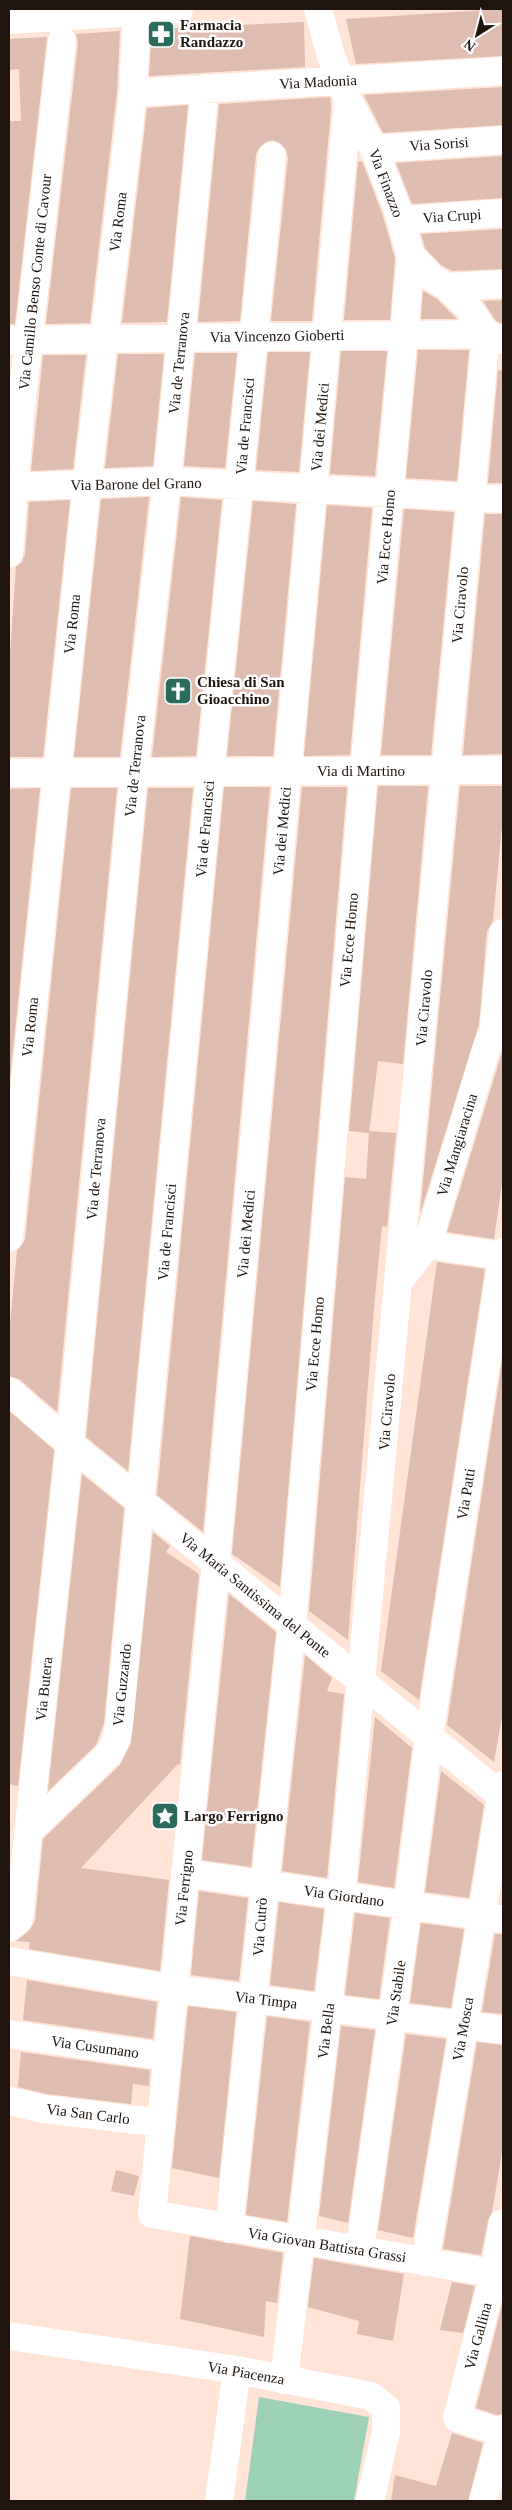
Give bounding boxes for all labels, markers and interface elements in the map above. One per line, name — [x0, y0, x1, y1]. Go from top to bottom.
north arrow — [452, 10, 502, 60]
place label: Farmacia Randazzo — [180, 17, 243, 50]
pharmacy icon: Farmacia Randazzo — [146, 19, 176, 49]
text: N — [461, 36, 478, 54]
street label: Via Madonia — [279, 72, 358, 92]
street label: Via Sorisi — [409, 134, 469, 154]
street label: Via Finazzo — [366, 147, 406, 219]
street label: Via Camillo Benso Conte di Cavour — [16, 173, 54, 391]
street label: Via Roma — [106, 191, 130, 253]
street label: Via Crupi — [422, 206, 482, 226]
street label: Via de Terranova — [166, 311, 192, 415]
street label: Via Vincenzo Gioberti — [210, 327, 344, 345]
street label: Via de Francisci — [233, 377, 257, 475]
street label: Via dei Medici — [308, 382, 332, 472]
street label: Via Barone del Grano — [70, 475, 202, 493]
street label: Via Ecce Homo — [374, 489, 398, 585]
street label: Via Ciravolo — [449, 566, 471, 644]
street label: Via Roma — [61, 593, 83, 655]
place label: Chiesa di San Gioacchino — [197, 674, 285, 707]
church icon: Chiesa di San Gioacchino — [163, 676, 193, 706]
street label: Via de Terranova — [122, 714, 148, 818]
street label: Via di Martino — [317, 763, 405, 779]
street label: Via de Francisci — [193, 780, 217, 878]
street label: Via dei Medici — [270, 786, 294, 876]
street label: Via Ecce Homo — [337, 892, 361, 988]
street label: Via Ciravolo — [413, 969, 435, 1047]
street label: Via Roma — [19, 996, 41, 1058]
street label: Via Mangiaracina — [434, 1091, 480, 1198]
street label: Via de Terranova — [84, 1117, 108, 1221]
street label: Via de Francisci — [155, 1183, 179, 1281]
street label: Via dei Medici — [234, 1189, 258, 1279]
street label: Via Ecce Homo — [303, 1296, 327, 1392]
street label: Via Ciravolo — [376, 1373, 398, 1451]
street label: Via Patti — [454, 1467, 478, 1521]
street label: Via Maria Santissima del Ponte — [176, 1529, 334, 1661]
street label: Via Guzzardo — [110, 1643, 134, 1727]
street label: Via Butera — [33, 1656, 55, 1722]
place icon: Largo Ferrigno — [150, 1801, 180, 1831]
place label: Largo Ferrigno — [184, 1808, 284, 1824]
street label: Via Ferrigno — [172, 1849, 196, 1927]
street label: Via Giordano — [303, 1882, 385, 1910]
street label: Via Cutrò — [250, 1897, 270, 1957]
street label: Via Stabile — [383, 1959, 409, 2027]
street label: Via Timpa — [234, 1988, 299, 2012]
street label: Via Mosca — [450, 1996, 477, 2062]
street label: Via Bella — [315, 2002, 337, 2060]
street label: Via Cusumano — [50, 2033, 140, 2061]
street label: Via San Carlo — [45, 2101, 131, 2127]
street label: Via Giovan Battista Grassi — [247, 2225, 407, 2265]
street label: Via Gallina — [461, 2300, 495, 2371]
street label: Via Piacenza — [206, 2358, 286, 2388]

